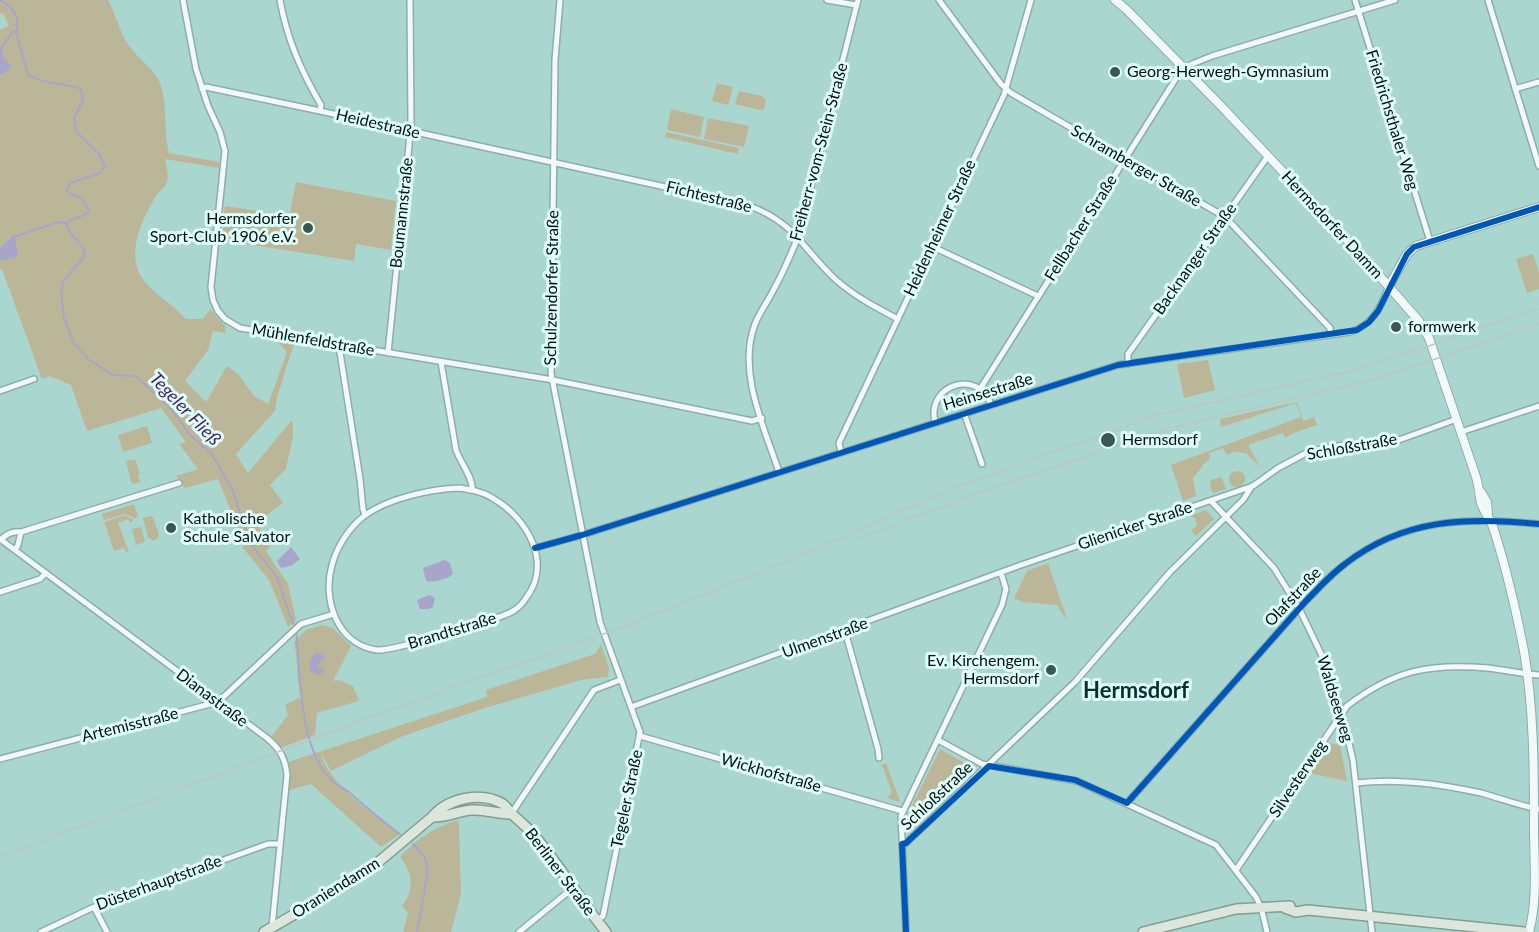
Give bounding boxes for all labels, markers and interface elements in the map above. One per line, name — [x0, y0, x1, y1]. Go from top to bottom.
street label: Friedrichsthaler Weg — [1362, 47, 1422, 193]
street label: Freiherr-vom-Stein-Straße — [786, 61, 852, 243]
place label: Georg-Herwegh-Gymnasium — [1127, 62, 1329, 82]
marker: Georg-Herwegh-Gymnasium — [1108, 65, 1122, 79]
street label: Heidestraße — [334, 105, 422, 143]
street label: Schramberger Straße — [1068, 121, 1204, 211]
street label: Boumannstraße — [387, 157, 417, 269]
street label: Heidenheimer Straße — [900, 157, 980, 299]
street label: Hermsdorfer Damm — [1277, 167, 1387, 283]
street label: Fellbacher Straße — [1041, 171, 1121, 285]
street label: Fichtestraße — [664, 177, 754, 217]
street label: Backnanger Straße — [1149, 200, 1241, 318]
place label: Hermsdorfer Sport-Club 1906 e.V. — [150, 209, 296, 247]
street label: Schulzendorfer Straße — [541, 210, 563, 366]
marker: Hermsdorfer Sport-Club 1906 e.V. — [301, 221, 315, 235]
place label: formwerk — [1408, 317, 1476, 337]
street label: Mühlenfeldstraße — [250, 320, 376, 360]
marker: formwerk — [1389, 320, 1403, 334]
water label: Tegeler Fließ — [145, 368, 225, 450]
street label: Heinsestraße — [941, 369, 1035, 415]
place label: Hermsdorf — [1122, 430, 1198, 450]
street label: Schloßstraße — [1305, 430, 1399, 464]
marker: Hermsdorf — [1099, 431, 1117, 449]
street label: Glienicker Straße — [1075, 497, 1195, 555]
place label: Katholische Schule Salvator — [183, 509, 290, 547]
marker: Katholische Schule Salvator — [164, 521, 178, 535]
street label: Olafstraße — [1261, 563, 1325, 631]
street label: Brandtstraße — [405, 608, 499, 654]
street label: Ulmenstraße — [779, 614, 871, 662]
place label: Ev. Kirchengem. Hermsdorf — [927, 651, 1039, 689]
street label: Waldseeweg — [1313, 653, 1357, 745]
marker: Ev. Kirchengem. Hermsdorf — [1044, 663, 1058, 677]
street label: Dianastraße — [172, 665, 252, 731]
district label: Hermsdorf — [1083, 678, 1189, 704]
street label: Artemisstraße — [80, 704, 180, 746]
street label: Silvesterweg — [1265, 737, 1331, 821]
street label: Tegeler Straße — [607, 748, 647, 850]
street label: Wickhofstraße — [719, 749, 823, 797]
street label: Schloßstraße — [897, 758, 977, 834]
street label: Berliner Straße — [521, 824, 599, 920]
street label: Düsterhauptstraße — [94, 851, 224, 915]
street label: Oraniendamm — [289, 853, 383, 923]

